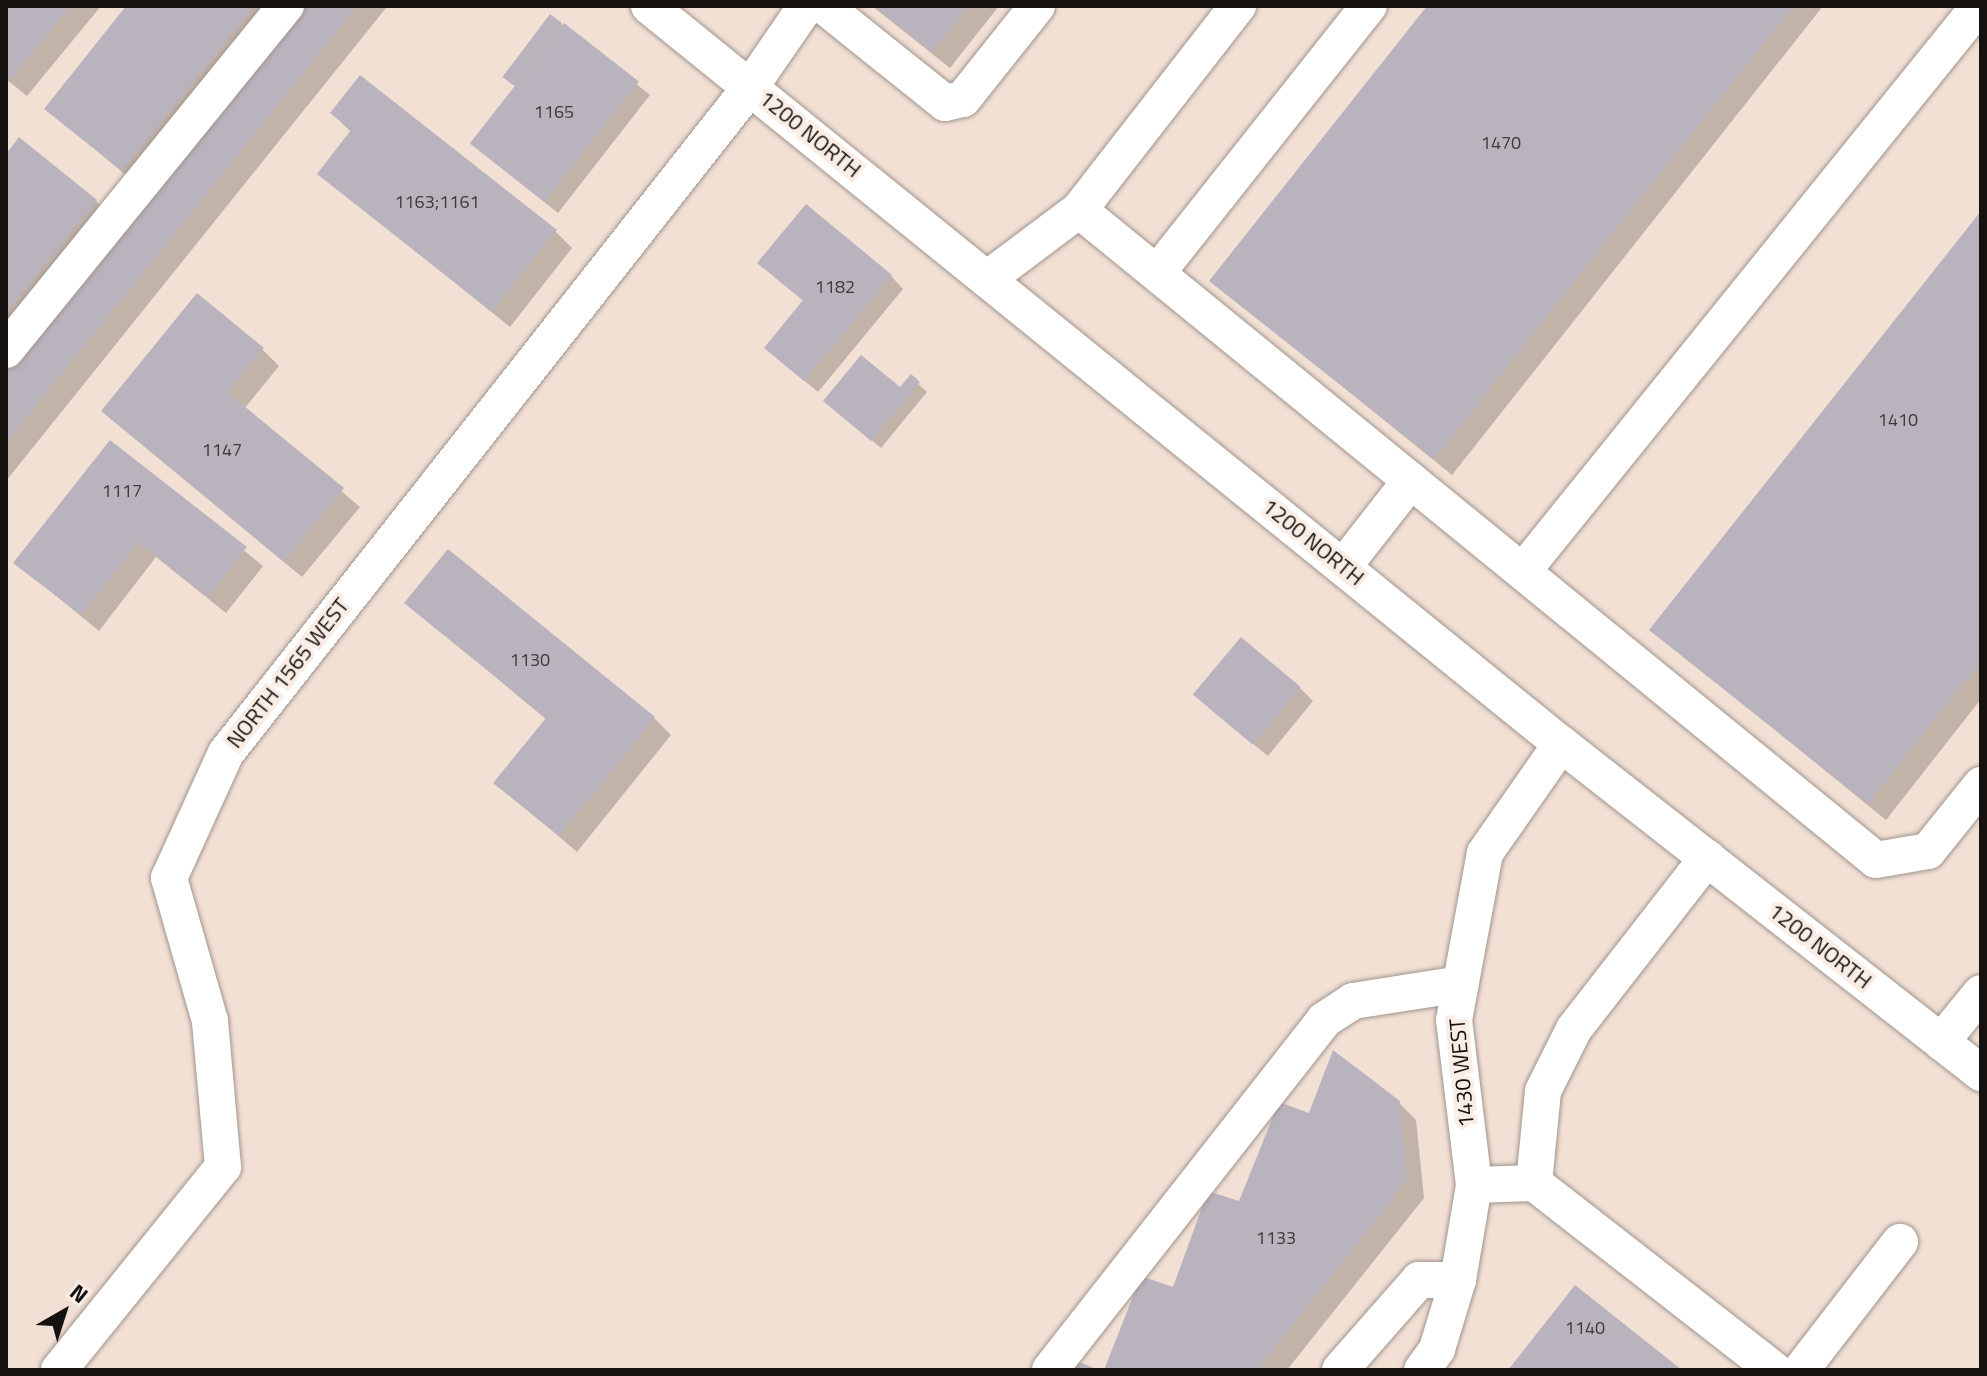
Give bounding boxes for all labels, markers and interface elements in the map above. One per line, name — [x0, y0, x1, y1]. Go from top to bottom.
street label: 1200 NORTH — [754, 85, 866, 183]
house number: 1165 — [534, 101, 574, 123]
house number: 1470 — [1481, 132, 1521, 154]
house number: 1163;1161 — [394, 191, 480, 213]
house number: 1182 — [815, 276, 855, 298]
house number: 1410 — [1878, 409, 1918, 431]
house number: 1147 — [202, 439, 242, 461]
house number: 1117 — [102, 480, 142, 502]
street label: 1200 NORTH — [1257, 493, 1369, 591]
street label: NORTH 1565 WEST — [221, 593, 355, 753]
house number: 1130 — [510, 649, 550, 671]
street label: 1200 NORTH — [1763, 898, 1877, 994]
street label: 1430 WEST — [1444, 1017, 1480, 1129]
house number: 1133 — [1256, 1227, 1296, 1249]
north arrow — [24, 1272, 104, 1352]
text: N — [62, 1275, 96, 1311]
house number: 1140 — [1565, 1317, 1605, 1339]

